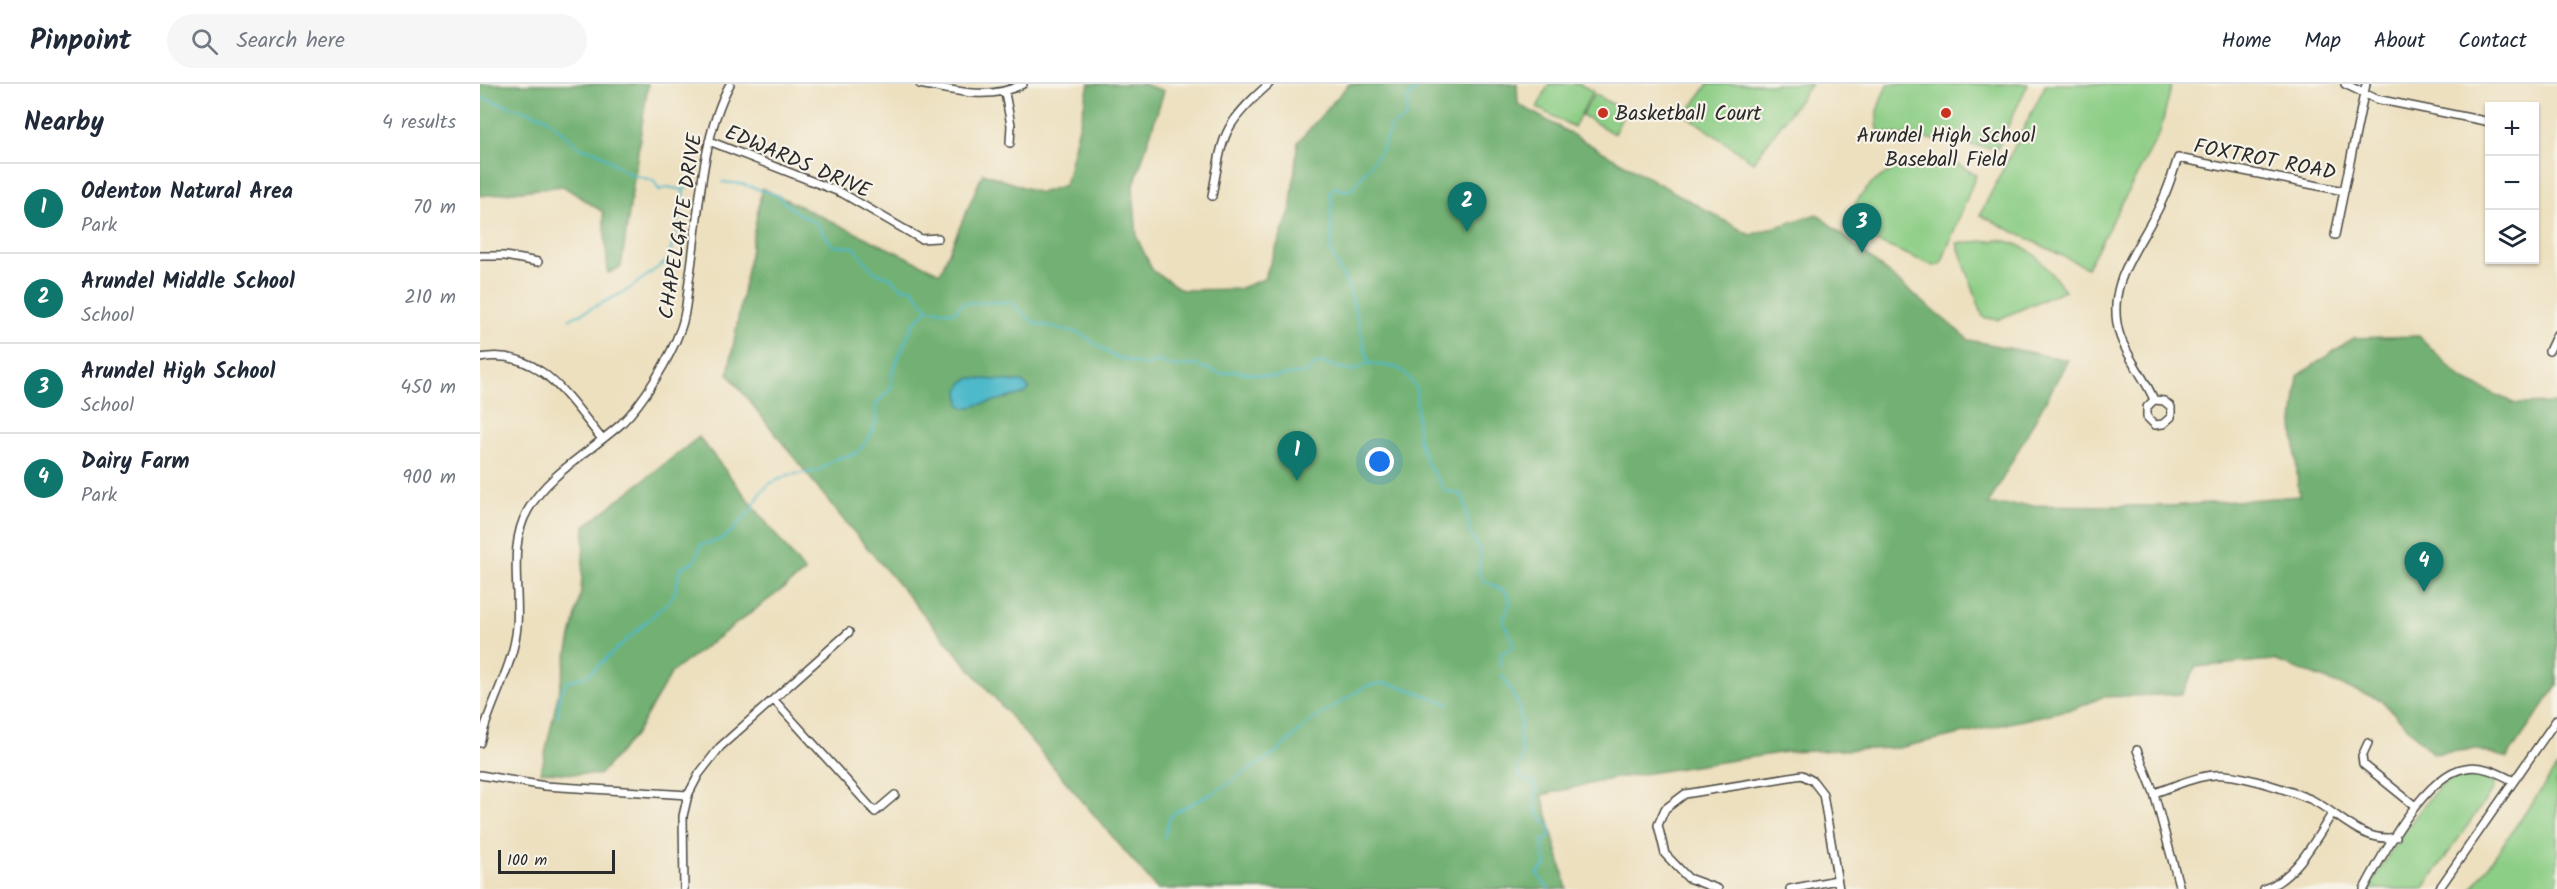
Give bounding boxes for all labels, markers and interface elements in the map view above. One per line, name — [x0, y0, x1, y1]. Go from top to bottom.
search box — [167, 14, 587, 68]
text: Pinpoint — [30, 19, 131, 64]
text: Search here — [236, 24, 345, 59]
icon: search — [188, 25, 221, 58]
text: Home — [2222, 25, 2271, 58]
text: Map — [2304, 25, 2341, 58]
text: About — [2374, 25, 2425, 58]
text: Contact — [2458, 25, 2527, 58]
place label: Basketball Court — [1615, 98, 1762, 131]
text: Nearby — [24, 102, 104, 144]
map controls — [2485, 102, 2539, 264]
button: + — [2485, 102, 2539, 156]
marker: Basketball Court — [1596, 106, 1610, 120]
marker: Arundel High School Baseball Field — [1939, 106, 1953, 120]
text: 4 results — [382, 107, 456, 139]
street label: EDWARDS DRIVE — [719, 117, 876, 208]
place label: Arundel High School Baseball Field — [1856, 120, 2036, 177]
street label: CHAPELGATE DRIVE — [650, 130, 713, 322]
street label: FOXTROT ROAD — [2191, 130, 2339, 190]
button: − — [2485, 156, 2539, 210]
text: Odenton Natural Area — [81, 175, 293, 210]
pin: 2 — [1448, 182, 1486, 232]
text: 1 — [40, 192, 47, 224]
text: 70 m — [413, 192, 456, 224]
pin: 3 — [1842, 204, 1882, 253]
text: Park — [81, 210, 117, 242]
button: layers — [2485, 210, 2539, 264]
text: Arundel Middle School — [81, 265, 295, 300]
text: 2 — [38, 282, 49, 314]
text: 210 m — [404, 282, 456, 314]
text: School — [81, 300, 134, 332]
text: Arundel High School — [81, 355, 275, 390]
text: 3 — [38, 372, 49, 404]
text: 450 m — [400, 372, 456, 404]
text: School — [81, 390, 134, 422]
pin: 1 — [1278, 432, 1316, 481]
text: Dairy Farm — [81, 445, 190, 480]
your location — [1365, 447, 1394, 476]
text: 4 — [38, 462, 49, 494]
text: 900 m — [402, 462, 456, 494]
text: Park — [81, 480, 117, 512]
pin: 4 — [2404, 542, 2444, 592]
scale bar — [498, 847, 615, 874]
text: 100 m — [507, 848, 547, 873]

